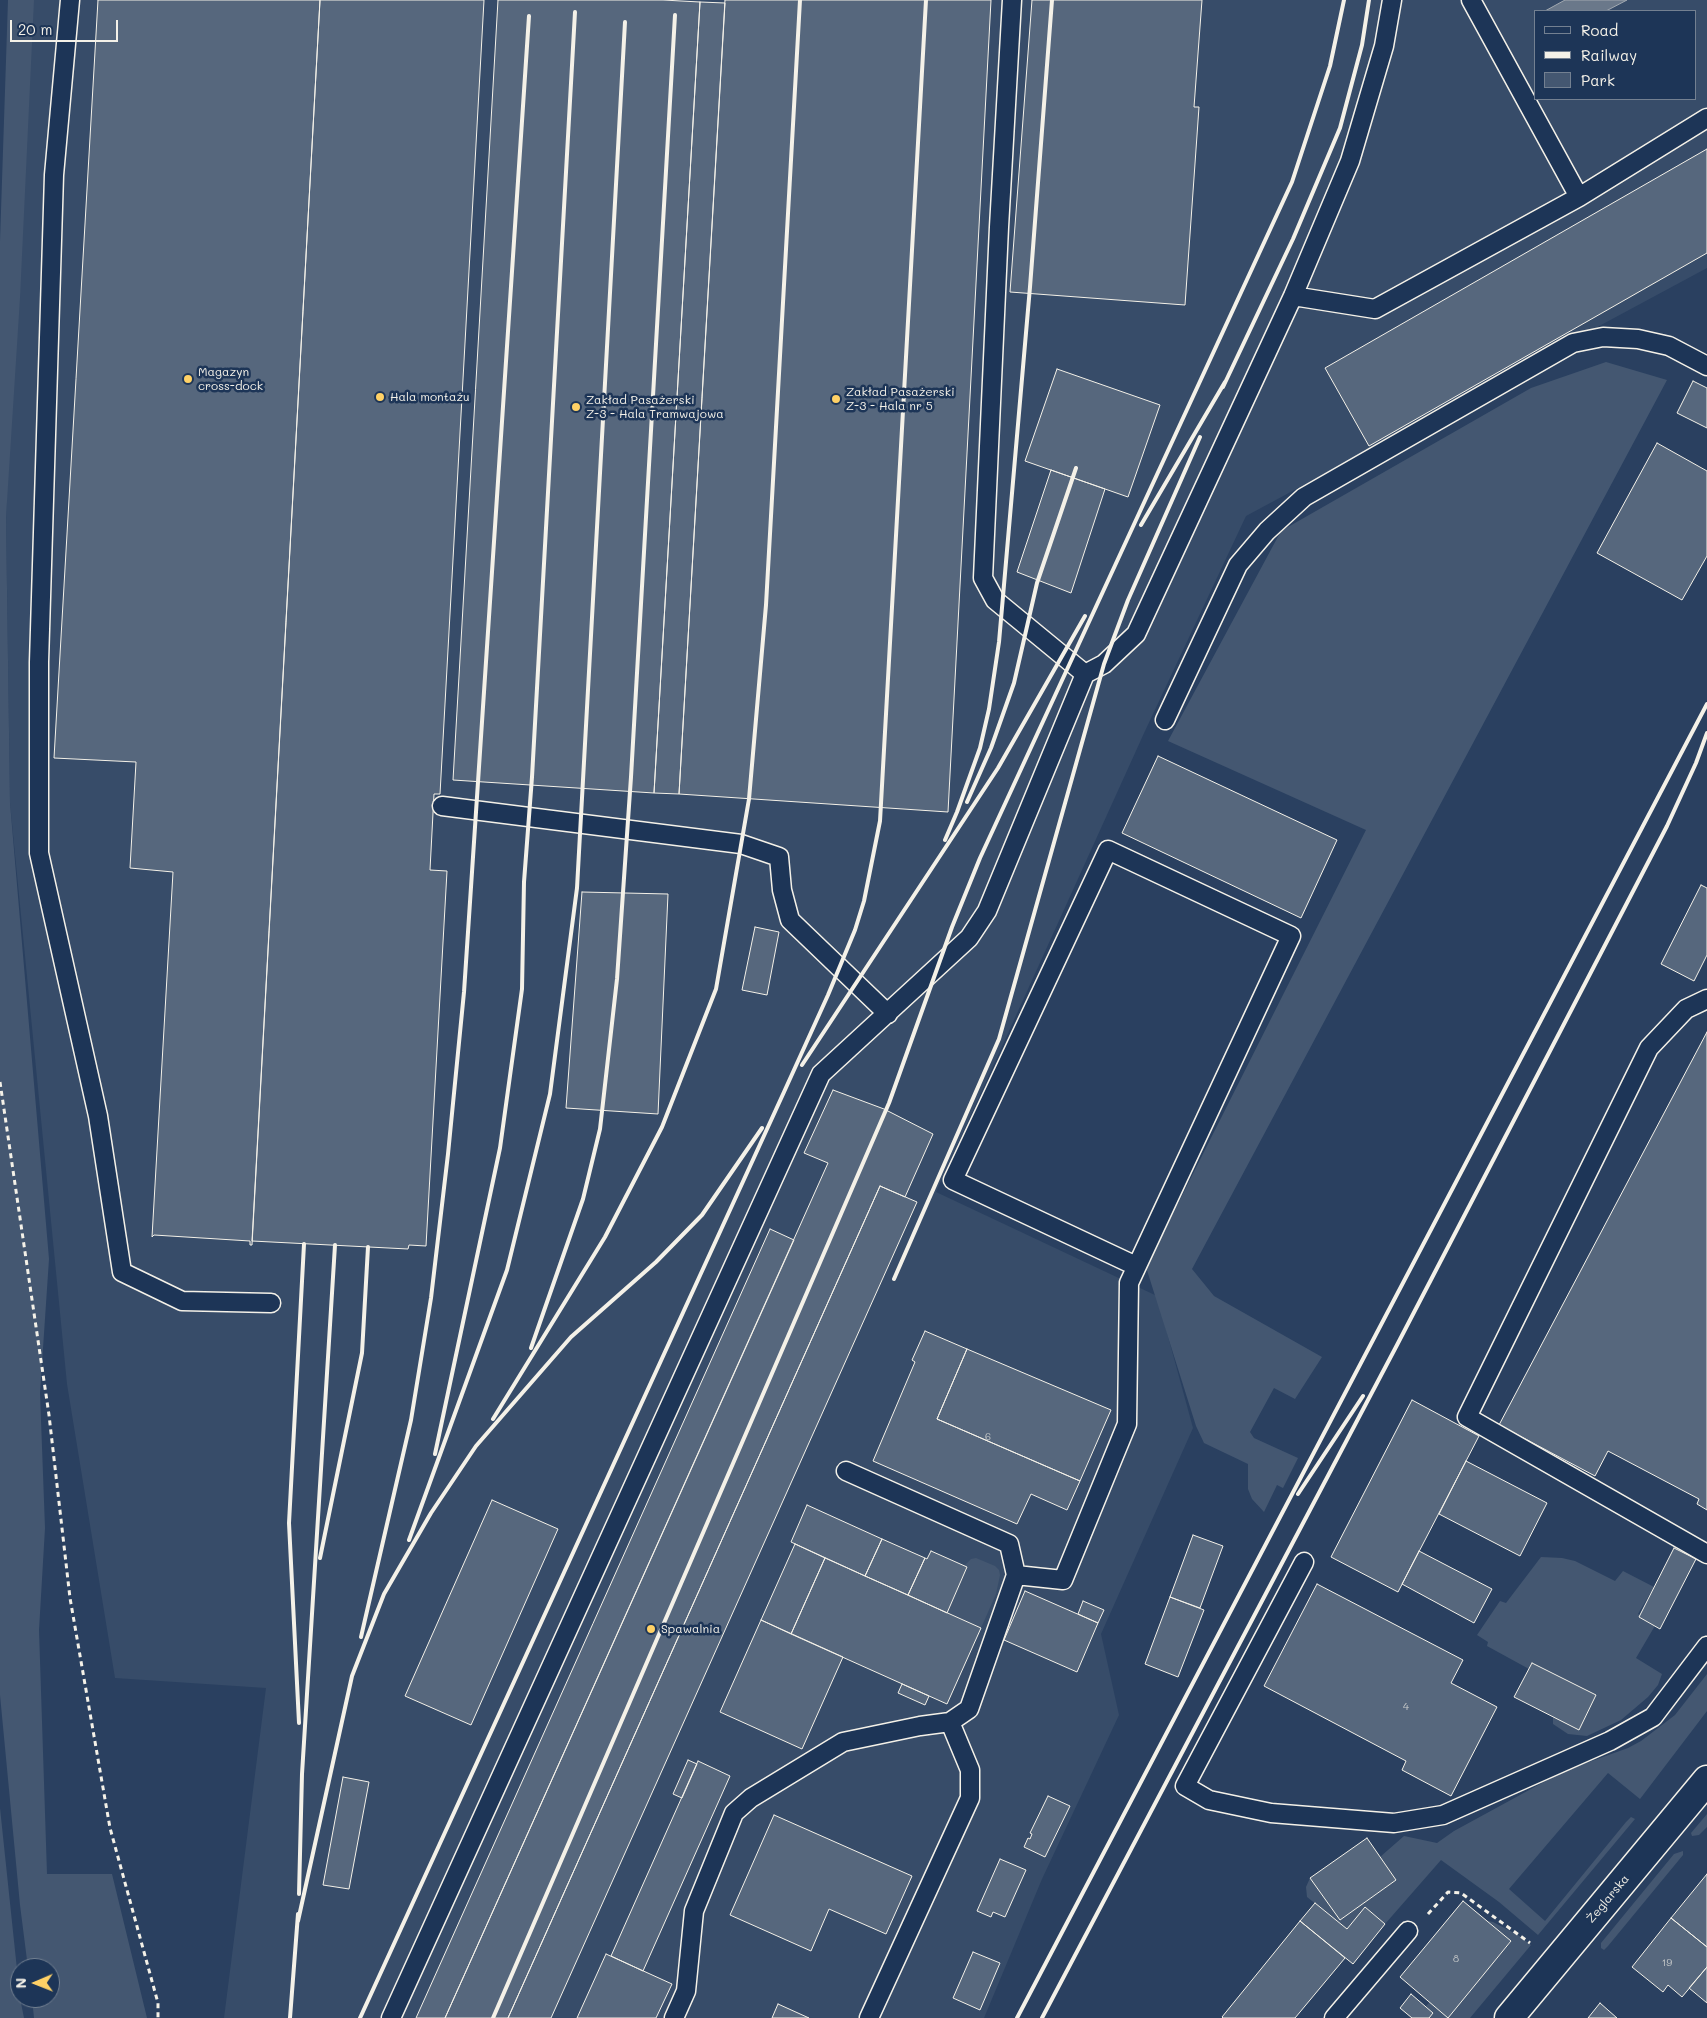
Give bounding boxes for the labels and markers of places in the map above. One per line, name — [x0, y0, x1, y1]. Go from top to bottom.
place label: Magazyn cross-dock — [198, 365, 263, 393]
marker: Magazyn cross-dock — [182, 373, 194, 385]
place label: Zakład Pasażerski Z-3 - Hala nr 5 — [846, 385, 955, 413]
place label: Hala montażu — [390, 390, 470, 404]
marker: Hala montażu — [374, 391, 386, 403]
place label: Zakład Pasażerski Z-3 - Hala Tramwajowa — [586, 393, 724, 421]
marker: Zakład Pasażerski Z-3 - Hala nr 5 — [830, 393, 842, 405]
marker: Zakład Pasażerski Z-3 - Hala Tramwajowa — [570, 401, 582, 413]
place label: Spawalnia — [661, 1622, 720, 1636]
marker: Spawalnia — [645, 1623, 657, 1635]

